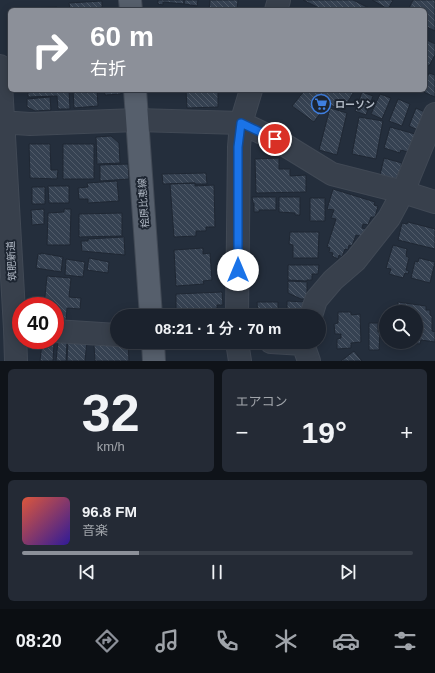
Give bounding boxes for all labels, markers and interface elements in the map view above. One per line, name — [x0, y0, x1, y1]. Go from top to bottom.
text: 60 m — [90, 21, 154, 52]
icon: right — [24, 24, 76, 76]
text: 右折 — [90, 59, 126, 79]
supermarket icon: ローソン — [310, 93, 332, 115]
place label: ローソン — [335, 99, 375, 110]
pin — [258, 122, 292, 156]
icon: arrive — [264, 128, 286, 150]
street label: 桧原比恵線 — [136, 178, 151, 228]
street label: 筑肥新道 — [5, 241, 18, 281]
position arrow — [217, 249, 259, 291]
speed limit sign: 40 — [12, 297, 64, 349]
map controls — [379, 305, 423, 349]
button: search — [379, 305, 423, 349]
text: 08:21 · 1 分 · 70 m — [155, 320, 281, 337]
text: 32 — [82, 384, 140, 442]
text: エアコン — [236, 394, 288, 409]
text: 19° — [302, 416, 347, 449]
text: − — [236, 420, 248, 445]
text: + — [400, 420, 413, 445]
text: km/h — [97, 439, 125, 454]
text: 96.8 FM — [82, 503, 137, 520]
text: 音楽 — [82, 523, 108, 538]
icon: previous — [76, 561, 98, 583]
icon: pause — [206, 561, 228, 583]
icon: next — [337, 561, 359, 583]
icon: directions — [93, 627, 121, 655]
icon: music — [153, 627, 181, 655]
icon: phone — [213, 627, 241, 655]
icon: climate — [272, 627, 300, 655]
icon: car — [332, 627, 360, 655]
icon: filters — [391, 627, 419, 655]
text: 08:20 — [16, 631, 62, 651]

